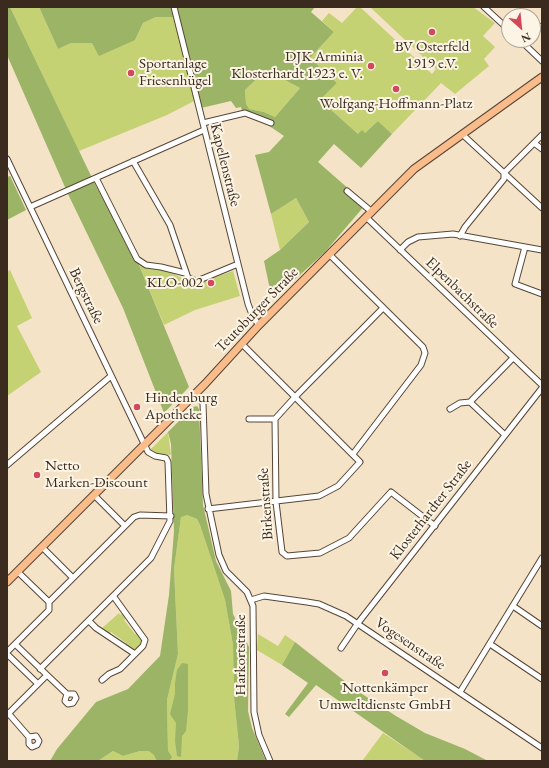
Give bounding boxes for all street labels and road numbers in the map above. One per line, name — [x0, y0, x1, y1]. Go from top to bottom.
street label: Kapellenstraße — [206, 122, 244, 208]
street label: Elpenbachstraße — [422, 254, 502, 332]
street label: Teutoburger Straße — [212, 264, 302, 356]
street label: Bergstraße — [65, 265, 107, 327]
street label: Klosterhardter Straße — [386, 456, 476, 564]
street label: Birkenstraße — [255, 467, 277, 541]
street label: Harkortstraße — [232, 614, 250, 696]
street label: Vogesenstraße — [371, 614, 449, 674]

